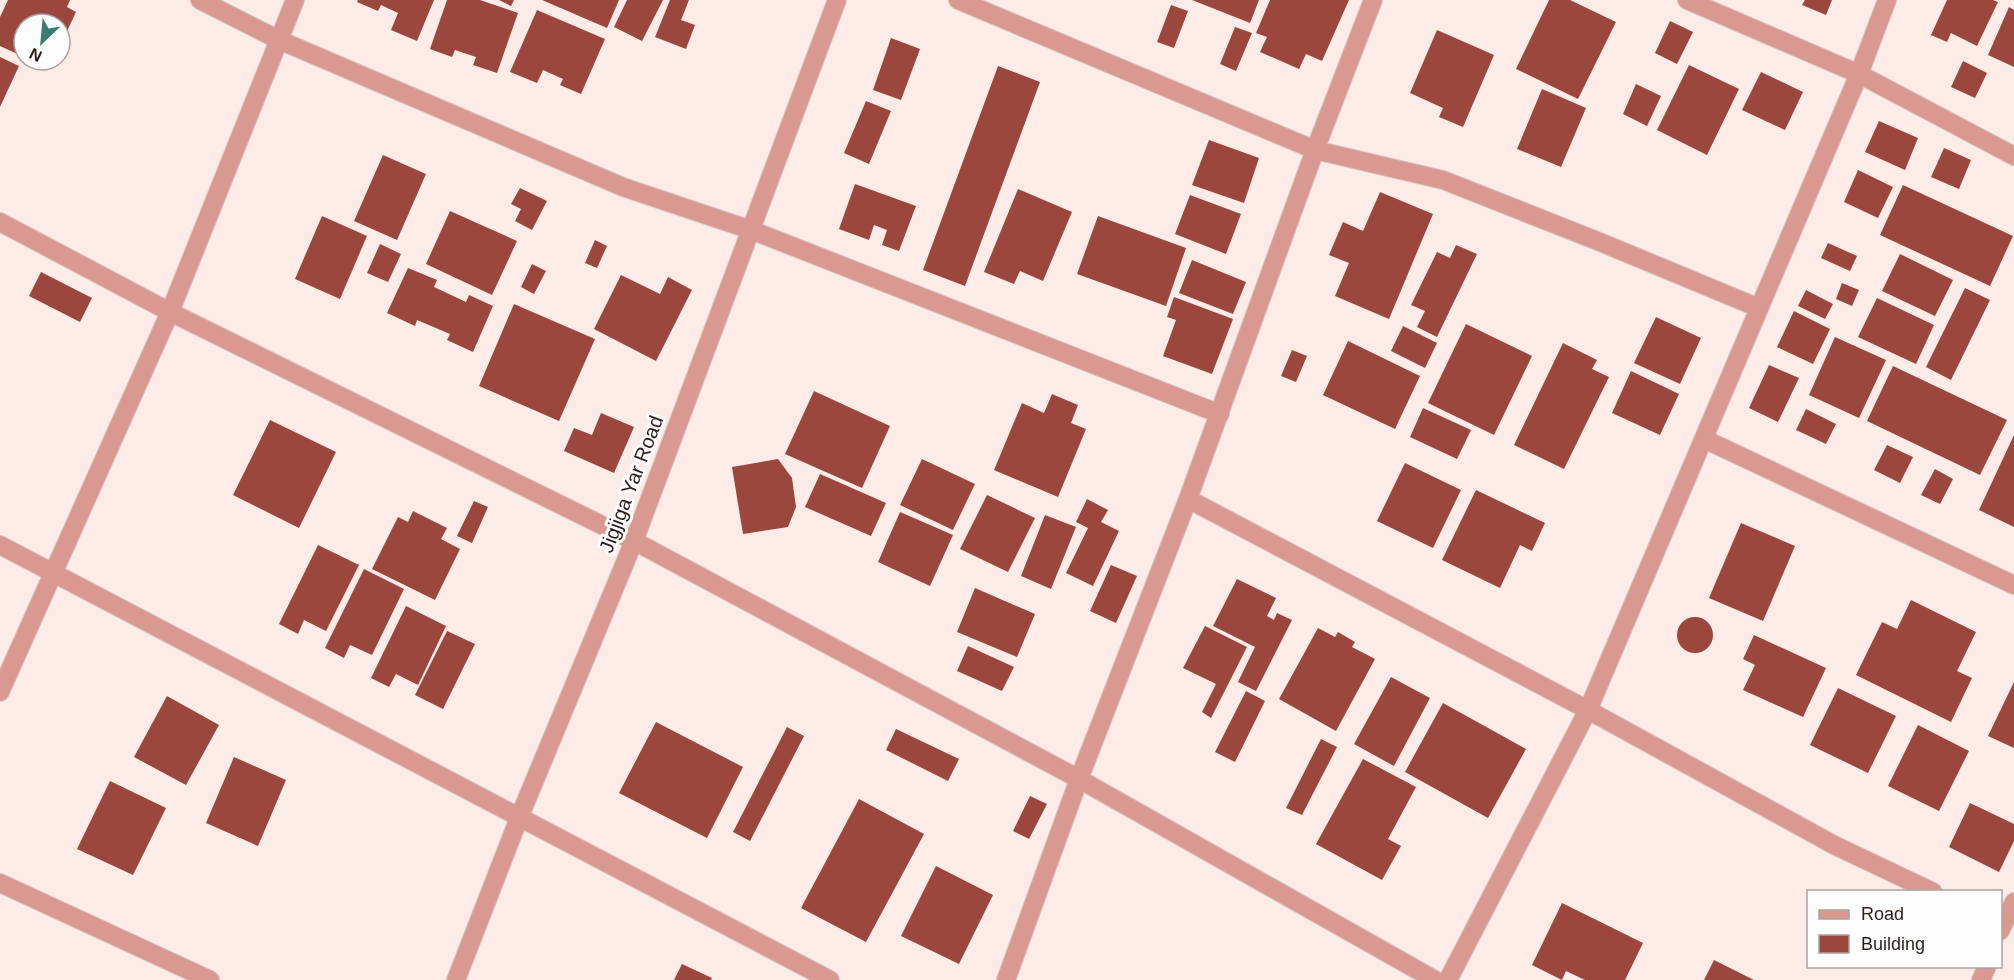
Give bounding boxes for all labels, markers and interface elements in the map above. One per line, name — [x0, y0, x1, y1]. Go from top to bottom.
north arrow — [12, 12, 72, 72]
text: N — [27, 45, 45, 65]
street label: Jigjiga Yar Road — [595, 412, 667, 556]
legend — [1807, 890, 2002, 968]
text: Road — [1861, 904, 1904, 924]
text: Building — [1861, 934, 1925, 954]

